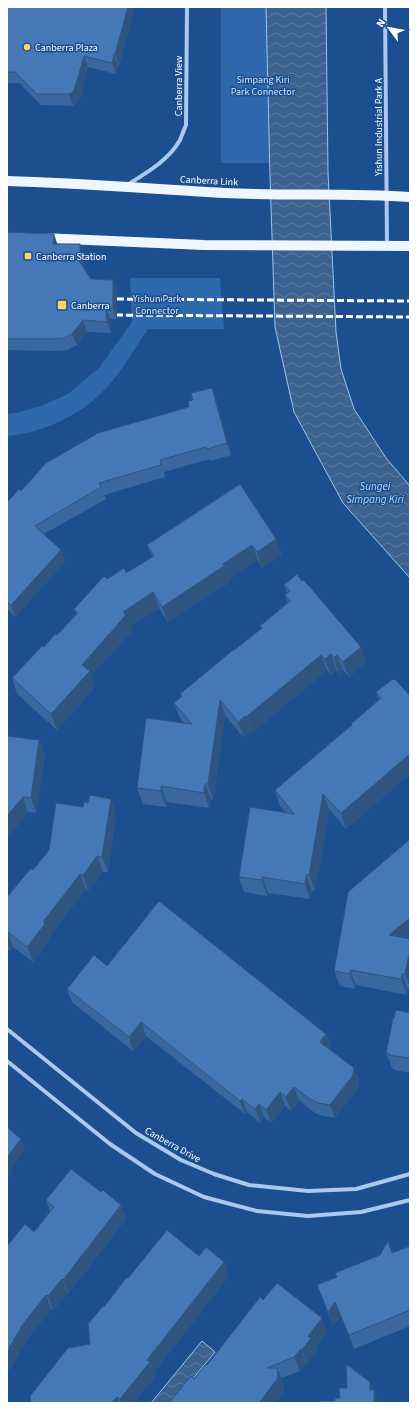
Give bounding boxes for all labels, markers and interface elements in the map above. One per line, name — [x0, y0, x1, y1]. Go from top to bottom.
north arrow — [369, 8, 409, 48]
text: N — [373, 16, 389, 30]
place label: Canberra Plaza — [35, 41, 98, 55]
marker: Canberra Plaza — [22, 42, 32, 52]
street label: Canberra View — [172, 56, 186, 116]
park label: Simpang Kiri Park Connector — [231, 73, 296, 99]
street label: Yishun Industrial Park A — [372, 78, 386, 177]
street label: Canberra Link — [180, 172, 238, 190]
place label: Canberra Station — [36, 250, 106, 264]
marker: Canberra Station — [23, 251, 33, 261]
park label: Yishun Park Connector — [132, 292, 181, 318]
marker: Canberra — [56, 299, 68, 311]
place label: Canberra — [71, 299, 109, 313]
water label: Sungei Simpang Kiri — [346, 479, 404, 507]
street label: Canberra Drive — [142, 1124, 203, 1166]

